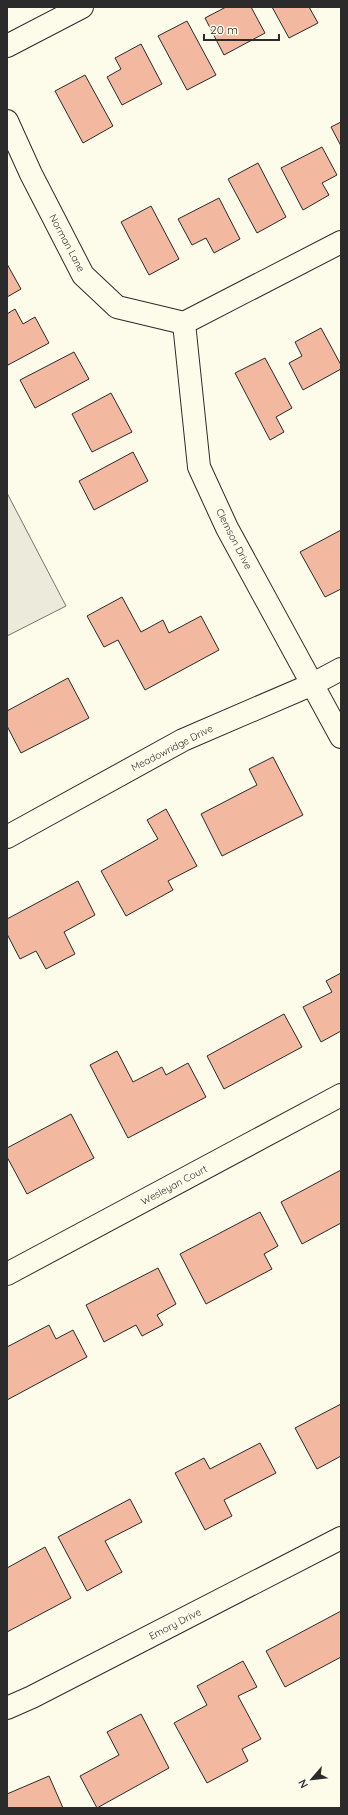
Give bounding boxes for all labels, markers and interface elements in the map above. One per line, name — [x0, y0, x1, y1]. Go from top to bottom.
scale bar — [204, 16, 279, 42]
text: 20 m — [210, 22, 238, 37]
street label: Norman Lane — [46, 212, 88, 274]
street label: Clemson Drive — [213, 506, 255, 572]
street label: Meadowridge Drive — [129, 722, 215, 774]
street label: Wesleyan Court — [139, 1162, 210, 1208]
street label: Emory Drive — [147, 1605, 204, 1643]
north arrow — [292, 1759, 332, 1799]
text: N — [295, 1777, 311, 1791]

